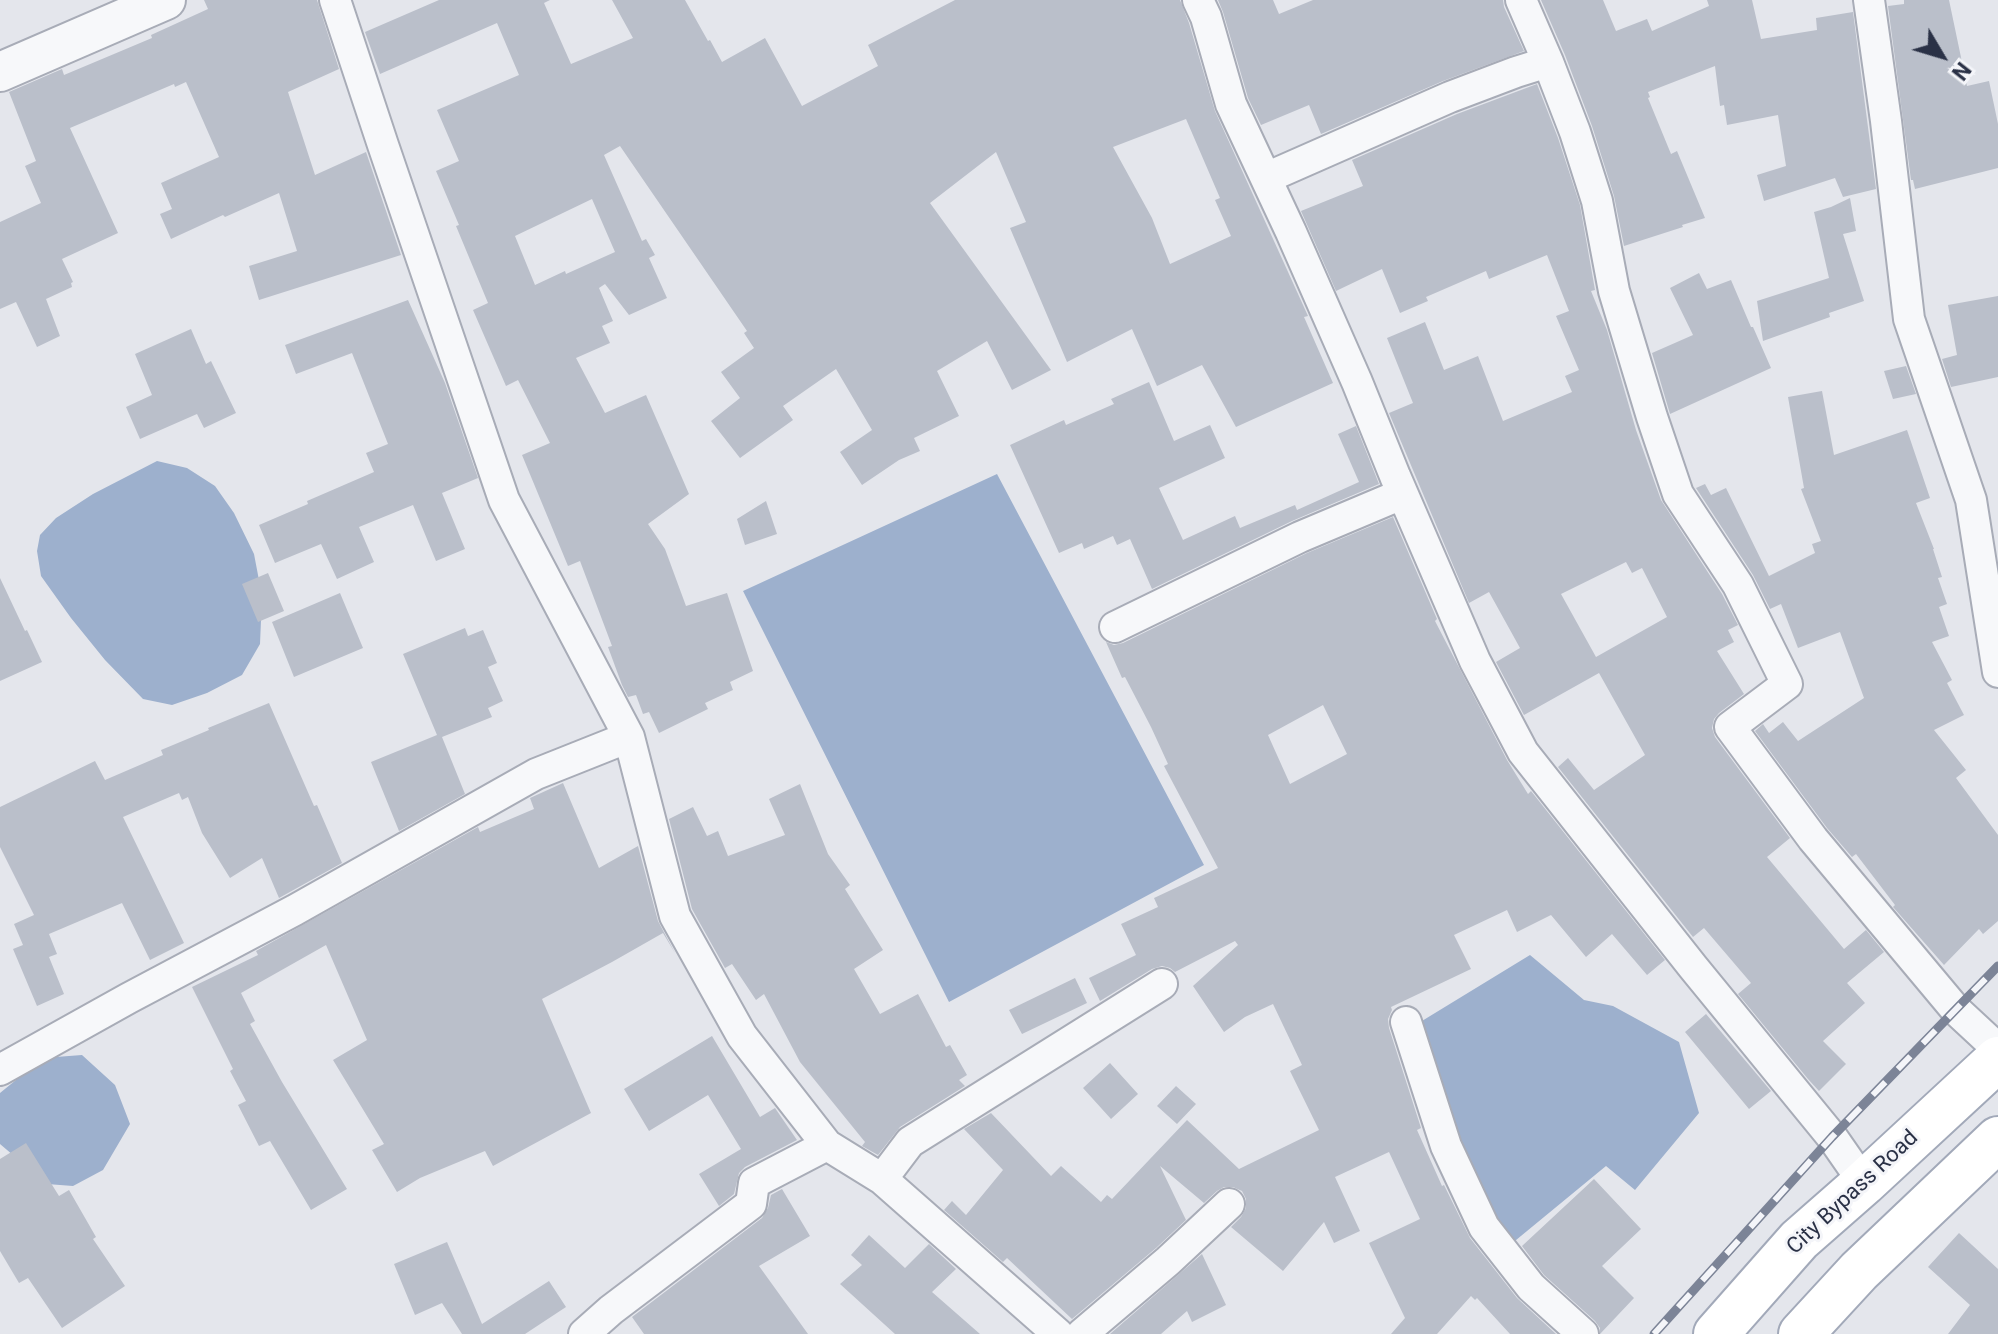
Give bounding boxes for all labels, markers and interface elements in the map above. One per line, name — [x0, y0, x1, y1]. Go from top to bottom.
north arrow — [1902, 16, 1982, 96]
text: N — [1947, 57, 1976, 85]
street label: City Bypass Road — [1782, 1125, 1924, 1261]

